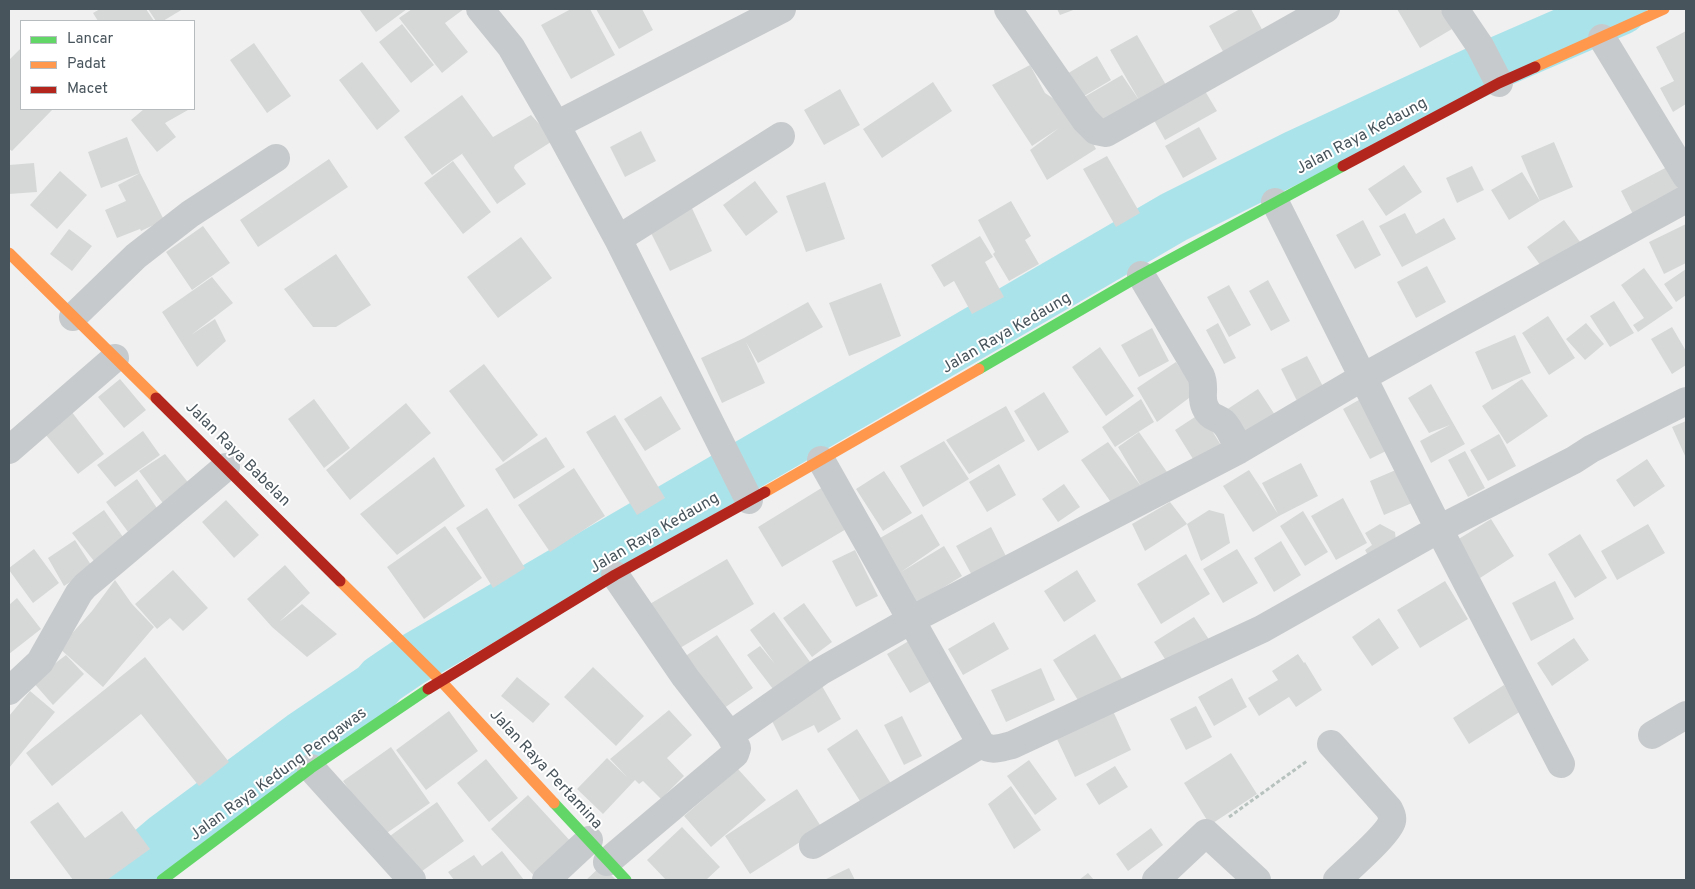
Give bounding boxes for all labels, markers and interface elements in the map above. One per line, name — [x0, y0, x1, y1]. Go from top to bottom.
legend — [20, 20, 195, 110]
text: Lancar — [67, 30, 113, 49]
text: Padat — [67, 55, 106, 74]
text: Macet — [67, 80, 108, 99]
street label: Jalan Raya Kedaung — [1293, 94, 1431, 180]
street label: Jalan Raya Kedaung — [939, 289, 1075, 379]
street label: Jalan Raya Babelan — [180, 398, 294, 512]
street label: Jalan Raya Kedaung — [587, 489, 723, 579]
street label: Jalan Raya Kedung Pengawas — [187, 704, 371, 846]
street label: Jalan Raya Pertamina — [484, 706, 606, 834]

